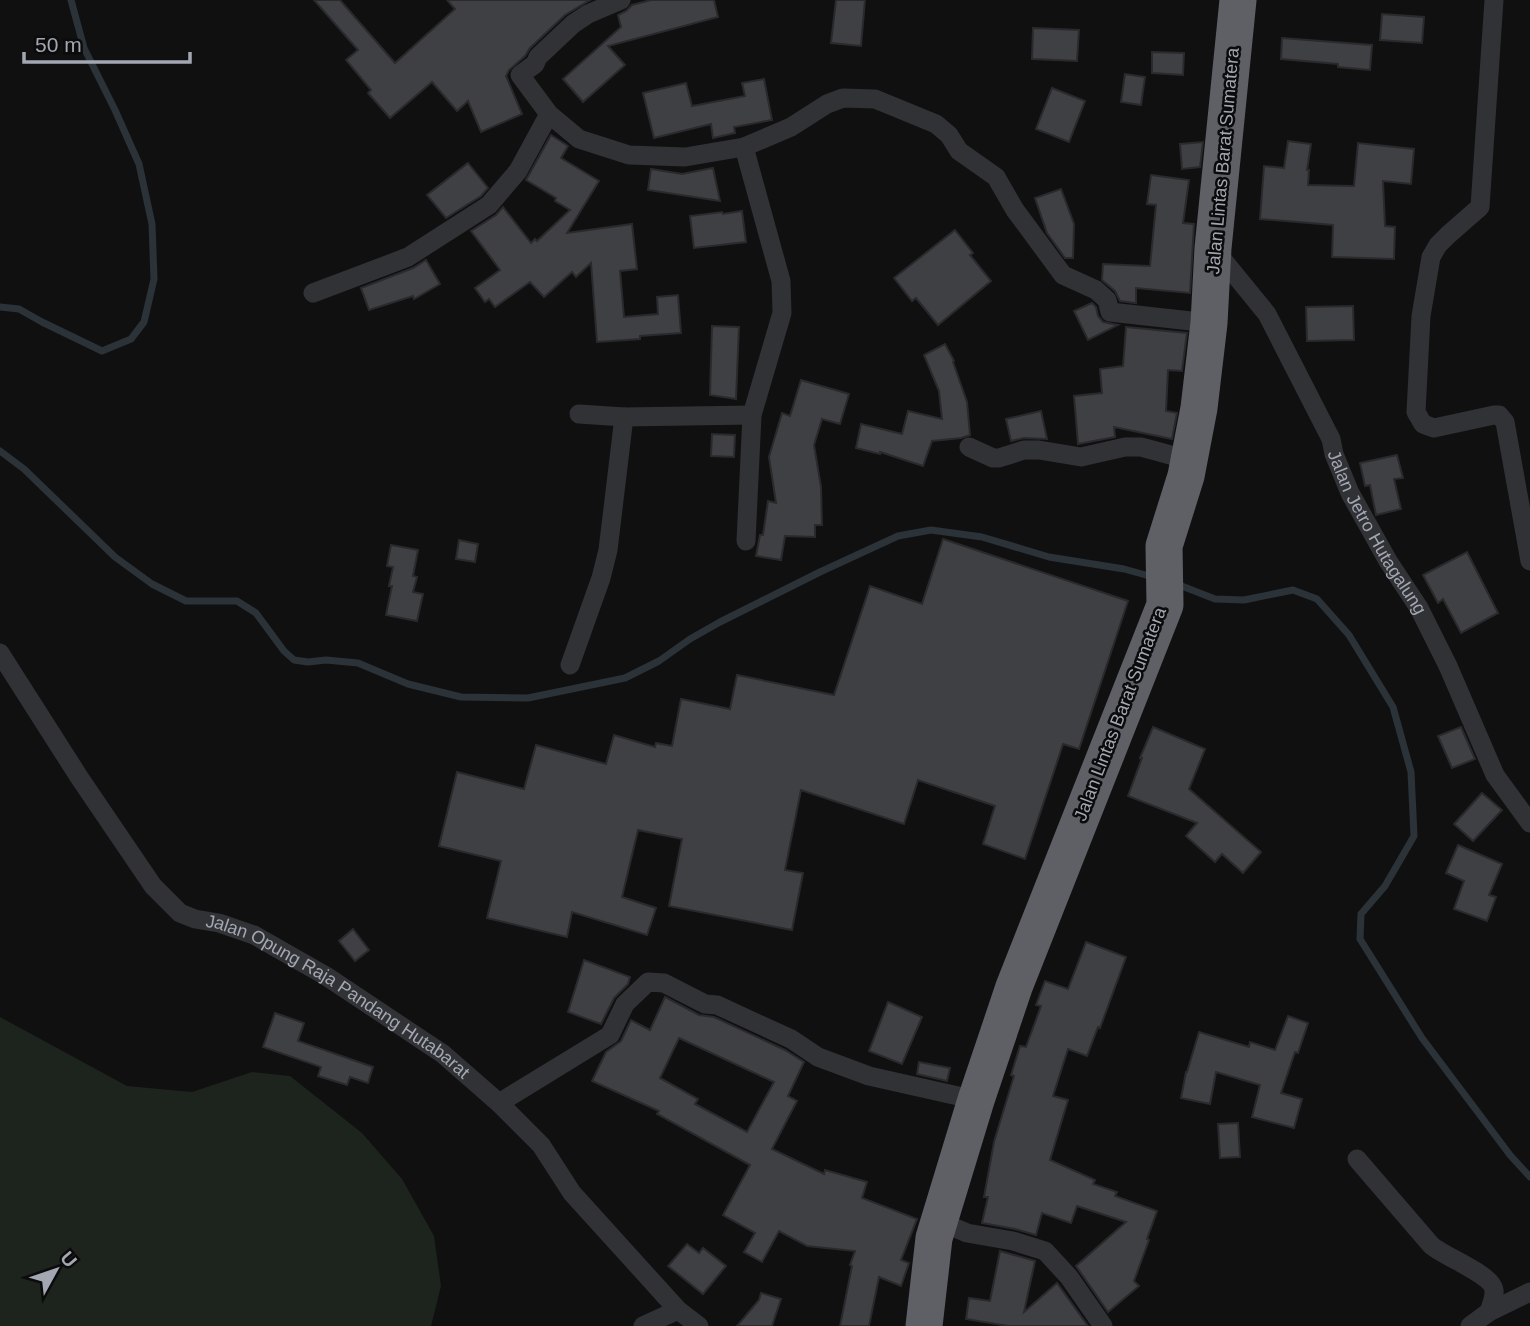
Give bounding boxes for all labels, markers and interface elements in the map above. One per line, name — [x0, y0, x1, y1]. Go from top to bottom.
scale bar — [24, 21, 191, 65]
text: 50 m — [35, 33, 82, 56]
street label: Jalan Lintas Barat Sumatera — [1203, 46, 1243, 275]
street label: Jalan Jetro Hutagalung — [1324, 447, 1430, 618]
street label: Jalan Lintas Barat Sumatera — [1070, 603, 1170, 824]
street label: Jalan Opung Raja Pandang Hutabarat — [204, 911, 474, 1082]
north arrow — [21, 1235, 91, 1305]
text: U — [56, 1247, 81, 1271]

